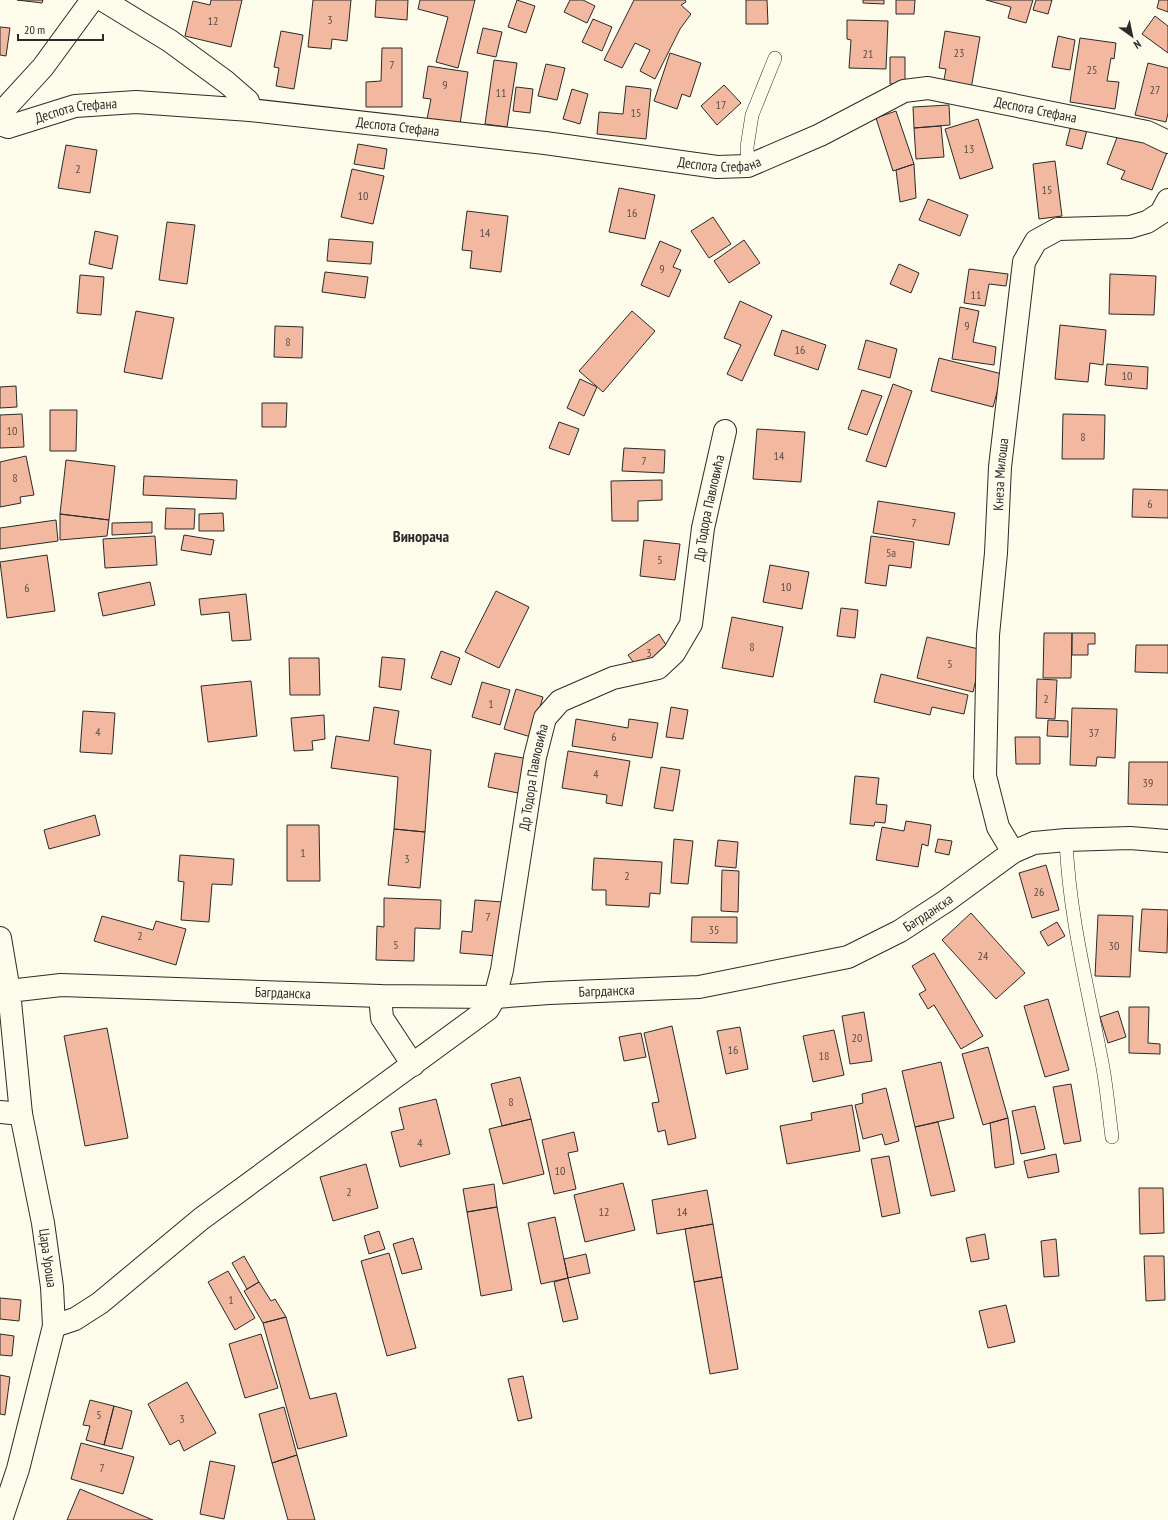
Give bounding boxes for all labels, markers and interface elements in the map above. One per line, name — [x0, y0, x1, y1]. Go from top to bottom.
house number: 3 — [327, 12, 333, 27]
house number: 12 — [208, 13, 218, 28]
scale bar — [18, 16, 103, 42]
north arrow — [1112, 16, 1152, 56]
text: 20 m — [24, 22, 45, 37]
text: N — [1131, 37, 1144, 52]
house number: 23 — [954, 45, 964, 60]
house number: 21 — [863, 46, 873, 61]
house number: 7 — [389, 57, 395, 72]
house number: 25 — [1087, 62, 1097, 77]
house number: 9 — [442, 77, 448, 92]
house number: 27 — [1150, 82, 1160, 97]
house number: 11 — [496, 85, 506, 100]
street label: Деспота Стефана — [993, 93, 1079, 127]
street label: Деспота Стефана — [33, 94, 118, 127]
house number: 17 — [716, 97, 726, 112]
house number: 15 — [631, 105, 641, 120]
street label: Деспота Стефана — [355, 113, 440, 140]
house number: 13 — [964, 141, 974, 156]
street label: Деспота Стефана — [677, 153, 764, 176]
house number: 2 — [75, 161, 81, 176]
house number: 15 — [1042, 182, 1052, 197]
house number: 10 — [358, 188, 368, 203]
house number: 16 — [627, 205, 637, 220]
house number: 14 — [480, 225, 491, 240]
house number: 9 — [659, 261, 665, 276]
house number: 11 — [971, 287, 981, 302]
house number: 9 — [964, 318, 970, 333]
house number: 8 — [285, 334, 291, 349]
house number: 16 — [795, 342, 805, 357]
house number: 10 — [1122, 368, 1132, 383]
house number: 10 — [7, 423, 17, 438]
house number: 8 — [1080, 429, 1086, 444]
street label: Кнеза Милоша — [989, 437, 1012, 511]
house number: 14 — [774, 448, 785, 463]
house number: 7 — [641, 453, 647, 468]
street label: Др Тодора Павловића — [690, 453, 728, 562]
house number: 8 — [12, 470, 18, 485]
house number: 6 — [1147, 496, 1153, 511]
house number: 7 — [911, 515, 917, 530]
district label: Винорача — [393, 526, 450, 546]
house number: 5a — [886, 545, 896, 560]
house number: 5 — [657, 552, 663, 567]
house number: 10 — [781, 579, 791, 594]
house number: 6 — [24, 580, 30, 595]
house number: 8 — [749, 639, 755, 654]
house number: 3 — [646, 645, 652, 660]
house number: 5 — [947, 656, 953, 671]
house number: 2 — [1043, 691, 1049, 706]
house number: 1 — [488, 696, 494, 711]
street label: Др Тодора Павловића — [515, 722, 552, 832]
house number: 4 — [95, 724, 101, 739]
house number: 37 — [1089, 725, 1099, 740]
house number: 6 — [611, 729, 617, 744]
house number: 4 — [593, 766, 599, 781]
house number: 39 — [1143, 775, 1153, 790]
house number: 1 — [300, 845, 306, 860]
house number: 3 — [404, 851, 410, 866]
house number: 2 — [624, 868, 630, 883]
house number: 26 — [1034, 884, 1044, 899]
street label: Багрданска — [900, 890, 957, 936]
house number: 7 — [485, 909, 491, 924]
house number: 35 — [709, 922, 719, 937]
house number: 2 — [137, 928, 143, 943]
house number: 5 — [393, 937, 399, 952]
house number: 30 — [1109, 938, 1119, 953]
house number: 24 — [978, 948, 989, 963]
street label: Багрданска — [578, 981, 635, 1001]
street label: Багрданска — [255, 983, 311, 1003]
house number: 20 — [852, 1030, 862, 1045]
house number: 16 — [728, 1042, 738, 1057]
house number: 18 — [819, 1048, 829, 1063]
house number: 8 — [508, 1094, 514, 1109]
house number: 4 — [417, 1135, 423, 1150]
house number: 10 — [555, 1163, 565, 1178]
house number: 2 — [346, 1184, 352, 1199]
house number: 12 — [599, 1204, 609, 1219]
house number: 14 — [677, 1204, 688, 1219]
street label: Цара Уроша — [35, 1227, 61, 1289]
house number: 1 — [228, 1292, 234, 1307]
house number: 5 — [96, 1407, 102, 1422]
house number: 3 — [179, 1411, 185, 1426]
house number: 7 — [99, 1460, 105, 1475]

